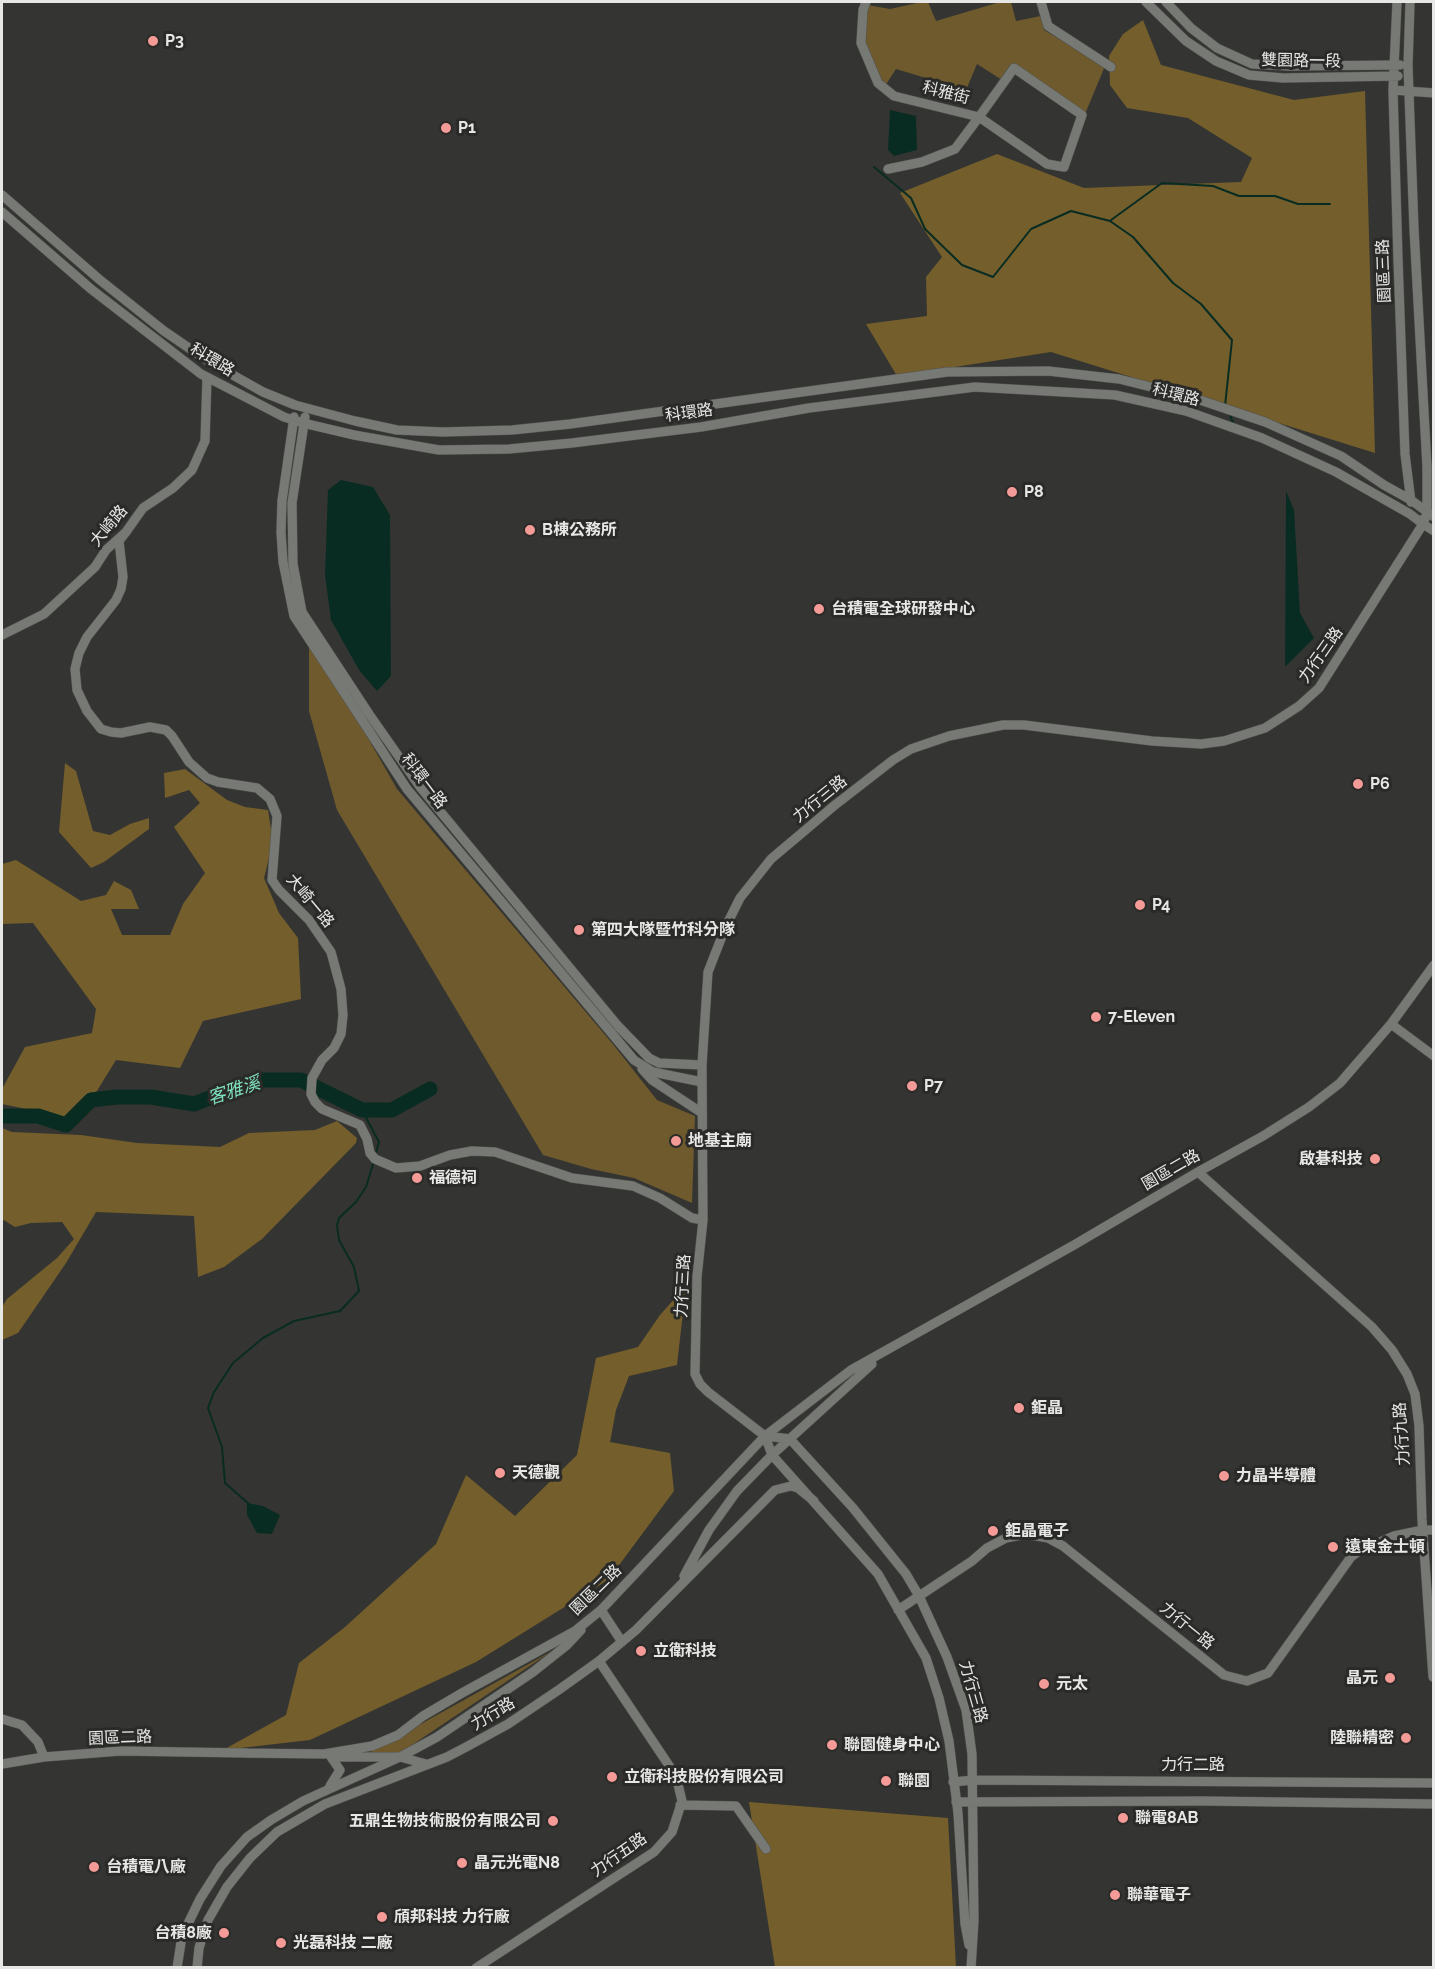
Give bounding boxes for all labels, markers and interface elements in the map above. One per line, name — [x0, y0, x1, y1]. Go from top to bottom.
place label: P3 — [165, 31, 184, 51]
marker: P3 — [146, 34, 160, 48]
street label: 雙園路一段 — [1261, 51, 1341, 71]
street label: 科雅街 — [920, 78, 972, 108]
place label: P1 — [458, 118, 476, 138]
marker: P1 — [439, 121, 453, 135]
street label: 園區三路 — [1373, 239, 1395, 303]
street label: 科環路 — [186, 339, 238, 381]
street label: 科環路 — [1150, 380, 1202, 410]
street label: 科環路 — [664, 400, 714, 426]
place label: P8 — [1024, 482, 1044, 502]
marker: P8 — [1005, 485, 1019, 499]
street label: 大崎路 — [86, 501, 132, 551]
place label: B棟公務所 — [542, 520, 617, 540]
marker: B棟公務所 — [523, 523, 537, 537]
place label: 台積電全球研發中心 — [831, 599, 975, 619]
marker: 台積電全球研發中心 — [812, 602, 826, 616]
street label: 力行三路 — [1295, 623, 1347, 687]
street label: 科環一路 — [397, 750, 451, 812]
street label: 力行三路 — [789, 771, 851, 827]
place label: P6 — [1370, 774, 1390, 794]
marker: P6 — [1351, 777, 1365, 791]
street label: 大崎一路 — [282, 870, 338, 932]
place label: P4 — [1152, 895, 1170, 915]
marker: P4 — [1133, 898, 1147, 912]
place label: 第四大隊暨竹科分隊 — [591, 920, 735, 940]
marker: 第四大隊暨竹科分隊 — [572, 923, 586, 937]
place label: 7-Eleven — [1108, 1007, 1175, 1027]
marker: 7-Eleven — [1089, 1010, 1103, 1024]
water label: 客雅溪 — [205, 1072, 263, 1110]
place label: P7 — [924, 1076, 943, 1096]
marker: P7 — [905, 1079, 919, 1093]
place label: 地基主廟 — [688, 1131, 752, 1151]
marker: 地基主廟 — [669, 1134, 683, 1148]
street label: 園區二路 — [1138, 1146, 1204, 1194]
place label: 啟碁科技 — [1299, 1149, 1363, 1169]
marker: 啟碁科技 — [1368, 1152, 1382, 1166]
place label: 福德祠 — [429, 1168, 477, 1188]
marker: 福德祠 — [410, 1171, 424, 1185]
street label: 力行三路 — [672, 1254, 694, 1318]
place label: 鉅晶 — [1031, 1398, 1063, 1418]
marker: 鉅晶 — [1012, 1401, 1026, 1415]
street label: 力行九路 — [1390, 1401, 1414, 1467]
place label: 天德觀 — [512, 1463, 560, 1483]
marker: 天德觀 — [493, 1466, 507, 1480]
place label: 力晶半導體 — [1236, 1466, 1316, 1486]
marker: 力晶半導體 — [1217, 1469, 1231, 1483]
place label: 鉅晶電子 — [1005, 1521, 1069, 1541]
marker: 鉅晶電子 — [986, 1524, 1000, 1538]
place label: 遠東金士頓 — [1345, 1537, 1425, 1557]
marker: 遠東金士頓 — [1326, 1540, 1340, 1554]
street label: 園區二路 — [566, 1561, 626, 1619]
street label: 力行一路 — [1156, 1598, 1218, 1654]
place label: 立衛科技 — [653, 1641, 717, 1661]
marker: 立衛科技 — [634, 1644, 648, 1658]
street label: 力行三路 — [955, 1659, 991, 1725]
place label: 晶元 — [1346, 1668, 1378, 1688]
marker: 晶元 — [1383, 1671, 1397, 1685]
place label: 元太 — [1056, 1674, 1088, 1694]
marker: 元太 — [1037, 1677, 1051, 1691]
street label: 力行路 — [467, 1693, 519, 1735]
street label: 園區二路 — [88, 1727, 152, 1749]
place label: 陸聯精密 — [1330, 1728, 1394, 1748]
marker: 陸聯精密 — [1399, 1731, 1413, 1745]
place label: 聯園健身中心 — [844, 1735, 940, 1755]
marker: 聯園健身中心 — [825, 1738, 839, 1752]
street label: 力行二路 — [1161, 1755, 1225, 1775]
place label: 立衛科技股份有限公司 — [624, 1767, 784, 1787]
marker: 立衛科技股份有限公司 — [605, 1770, 619, 1784]
place label: 聯園 — [898, 1771, 930, 1791]
marker: 聯園 — [879, 1774, 893, 1788]
place label: 聯電8AB — [1135, 1808, 1198, 1828]
place label: 五鼎生物技術股份有限公司 — [349, 1811, 541, 1831]
marker: 聯電8AB — [1116, 1811, 1130, 1825]
marker: 五鼎生物技術股份有限公司 — [546, 1814, 560, 1828]
street label: 力行五路 — [587, 1829, 651, 1881]
place label: 晶元光電N8 — [474, 1853, 560, 1873]
marker: 晶元光電N8 — [455, 1856, 469, 1870]
place label: 台積電八廠 — [106, 1857, 186, 1877]
marker: 台積電八廠 — [87, 1860, 101, 1874]
place label: 聯華電子 — [1127, 1885, 1191, 1905]
marker: 聯華電子 — [1108, 1888, 1122, 1902]
place label: 頎邦科技 力行廠 — [394, 1907, 510, 1927]
marker: 頎邦科技 力行廠 — [375, 1910, 389, 1924]
place label: 台積8廠 — [154, 1923, 212, 1943]
marker: 台積8廠 — [217, 1926, 231, 1940]
place label: 光磊科技 二廠 — [293, 1933, 393, 1953]
marker: 光磊科技 二廠 — [274, 1936, 288, 1950]

